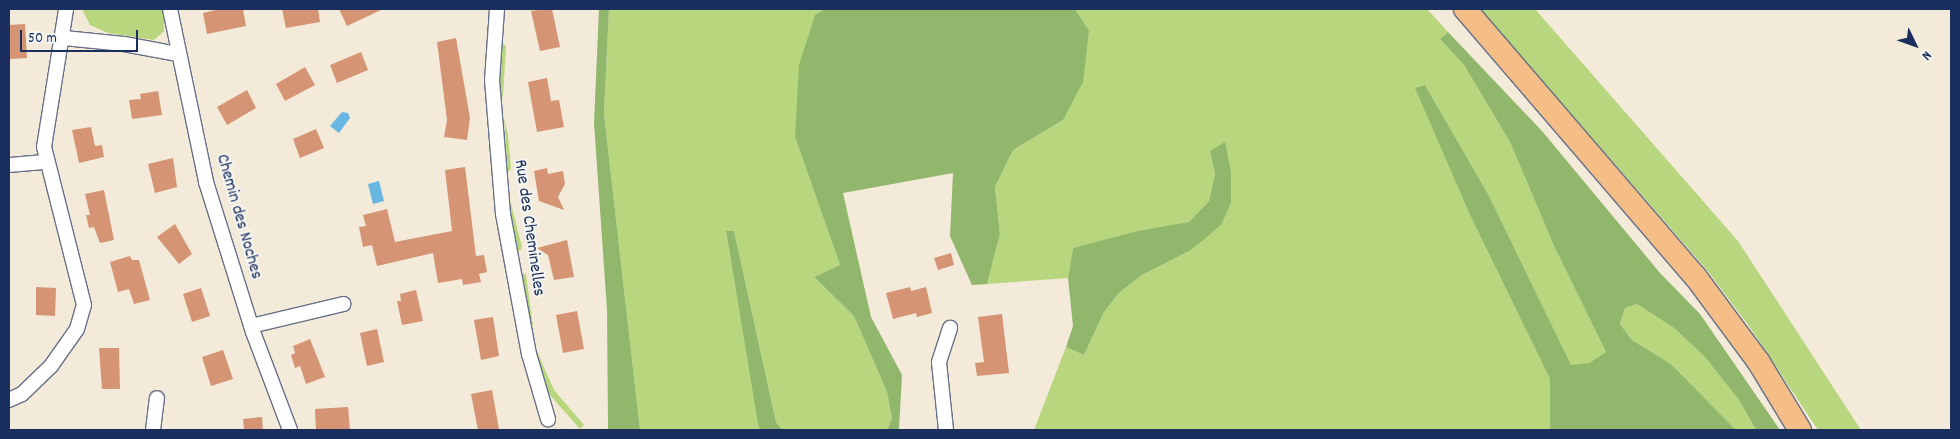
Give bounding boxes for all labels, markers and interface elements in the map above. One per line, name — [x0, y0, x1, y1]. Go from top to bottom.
scale bar — [22, 20, 140, 52]
north arrow — [1890, 20, 1940, 70]
text: 50 m — [28, 28, 57, 50]
text: N — [1916, 46, 1936, 64]
street label: Chemin des Noches — [210, 152, 266, 282]
street label: Rue des Cheminelles — [508, 158, 548, 298]

